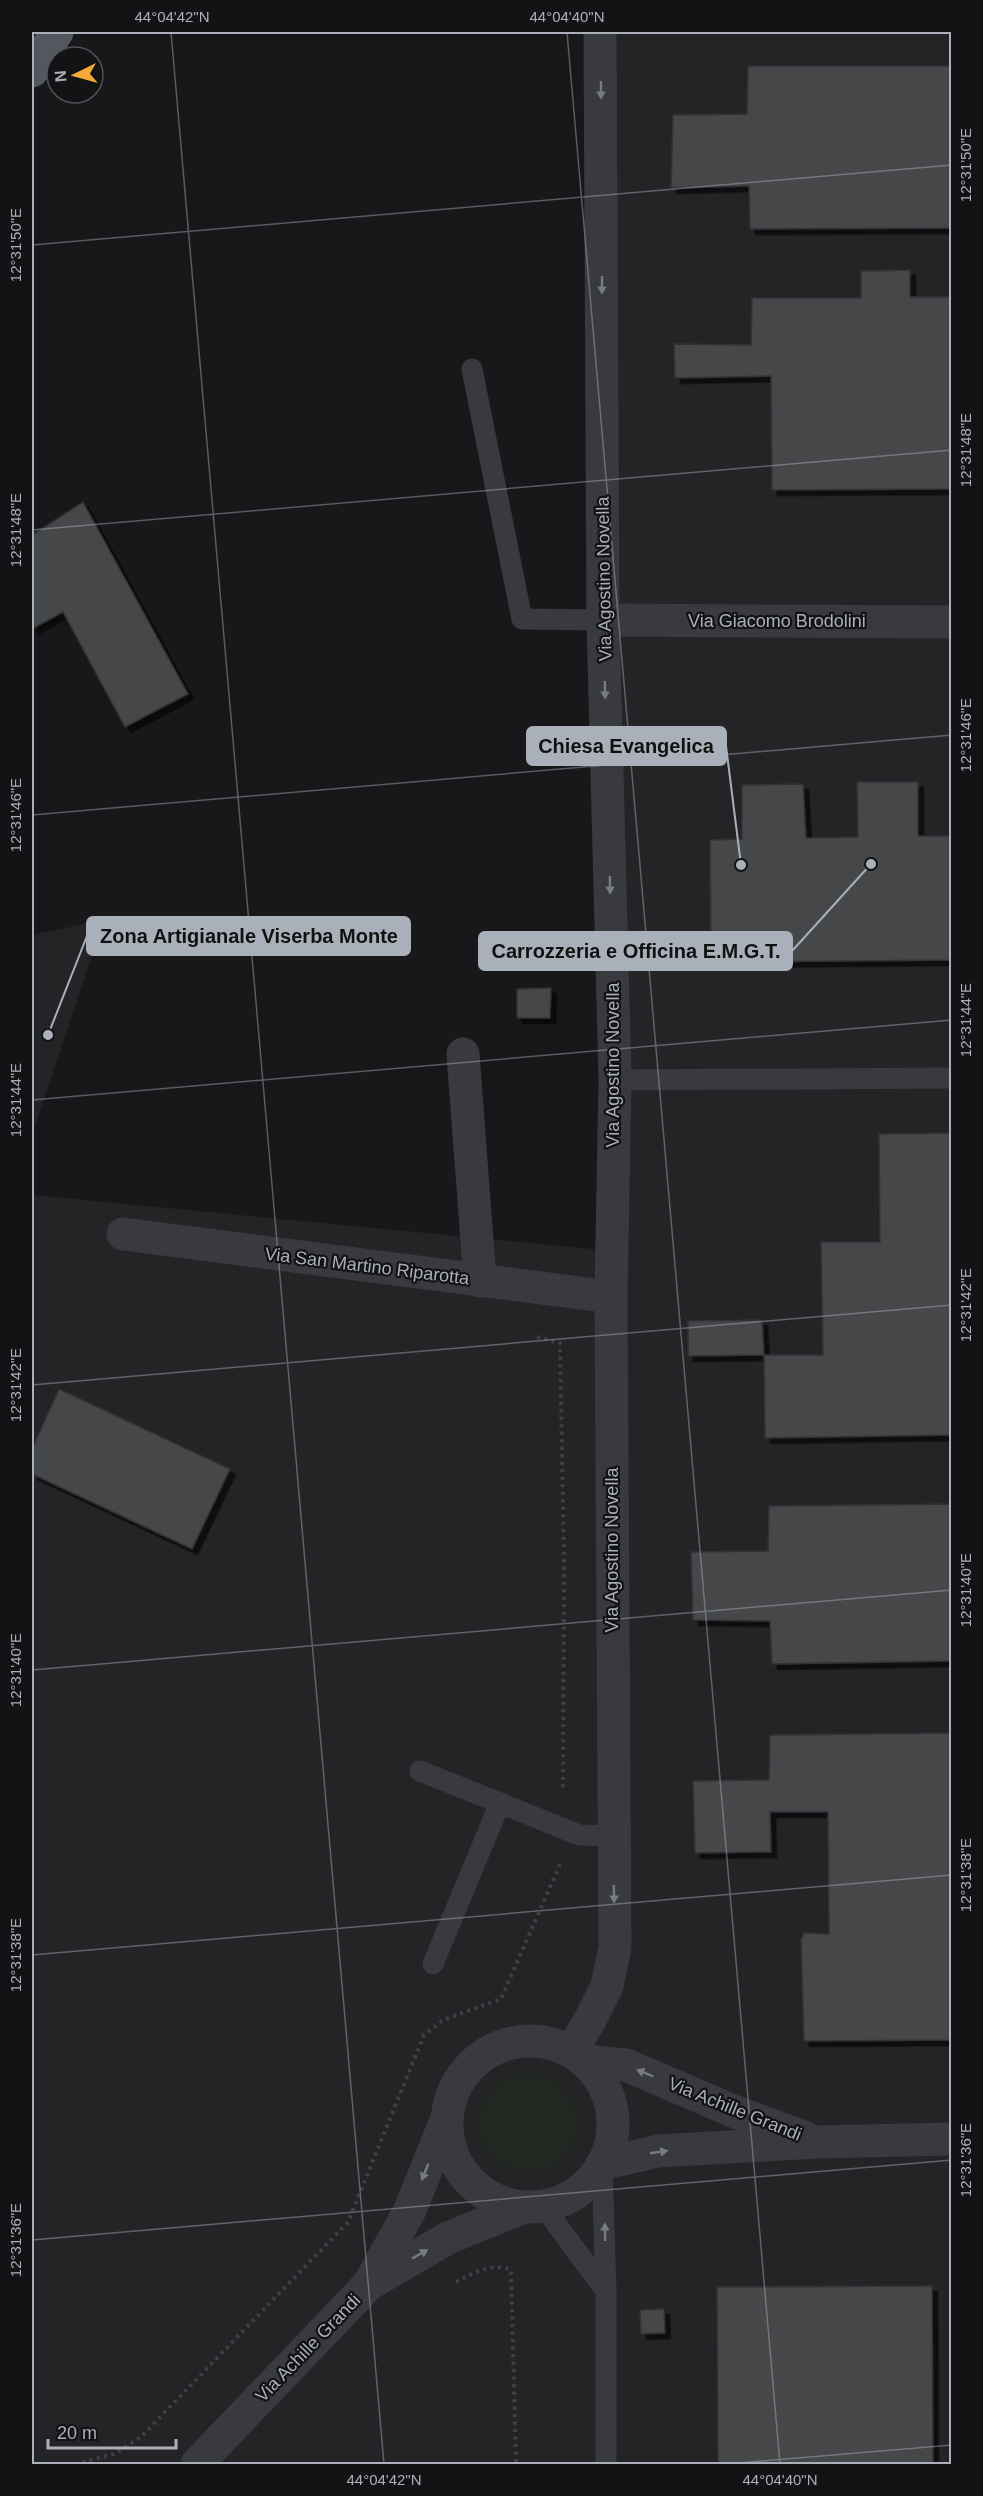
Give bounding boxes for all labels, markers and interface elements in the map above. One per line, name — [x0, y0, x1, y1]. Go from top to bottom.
text: 44°04'42"N — [134, 8, 210, 25]
text: 44°04'40"N — [529, 8, 605, 25]
north arrow — [45, 45, 105, 105]
text: N — [52, 70, 70, 83]
one-way arrow — [596, 80, 606, 99]
text: 12°31'50"E — [957, 128, 974, 202]
text: 12°31'50"E — [7, 208, 24, 282]
one-way arrow — [597, 275, 607, 294]
text: 12°31'48"E — [957, 413, 974, 487]
text: 12°31'48"E — [7, 493, 24, 567]
street label: Via Agostino Novella — [593, 495, 615, 662]
street label: Via Giacomo Brodolini — [688, 611, 866, 631]
one-way arrow — [600, 680, 610, 699]
text: 12°31'46"E — [957, 698, 974, 772]
callout: Chiesa Evangelica — [527, 727, 726, 765]
text: Chiesa Evangelica — [538, 735, 715, 757]
text: 12°31'46"E — [7, 778, 24, 852]
one-way arrow — [605, 875, 615, 894]
callout: Zona Artigianale Viserba Monte — [87, 917, 410, 955]
text: Zona Artigianale Viserba Monte — [100, 925, 398, 947]
callout: Carrozzeria e Officina E.M.G.T. — [479, 932, 792, 970]
text: Carrozzeria e Officina E.M.G.T. — [492, 940, 780, 962]
street label: Via Agostino Novella — [603, 982, 623, 1147]
text: 12°31'44"E — [957, 983, 974, 1057]
text: 12°31'44"E — [7, 1063, 24, 1137]
street label: Via San Martino Riparotta — [264, 1244, 471, 1289]
text: 12°31'42"E — [957, 1268, 974, 1342]
text: 12°31'42"E — [7, 1348, 24, 1422]
street label: Via Agostino Novella — [602, 1467, 622, 1632]
text: 12°31'40"E — [957, 1553, 974, 1627]
text: 12°31'40"E — [7, 1633, 24, 1707]
text: 12°31'38"E — [957, 1838, 974, 1912]
one-way arrow — [609, 1885, 619, 1904]
text: 12°31'38"E — [7, 1918, 24, 1992]
one-way arrow — [636, 2068, 654, 2078]
street label: Via Achille Grandi — [666, 2073, 804, 2145]
text: 12°31'36"E — [957, 2123, 974, 2197]
one-way arrow — [650, 2147, 669, 2156]
one-way arrow — [420, 2164, 430, 2182]
text: 12°31'36"E — [7, 2203, 24, 2277]
one-way arrow — [600, 2223, 610, 2242]
one-way arrow — [412, 2249, 428, 2260]
street label: Via Achille Grandi — [252, 2290, 364, 2406]
scale bar — [48, 2412, 176, 2450]
text: 20 m — [57, 2423, 97, 2443]
text: 44°04'42"N — [346, 2471, 422, 2488]
text: 44°04'40"N — [742, 2471, 818, 2488]

